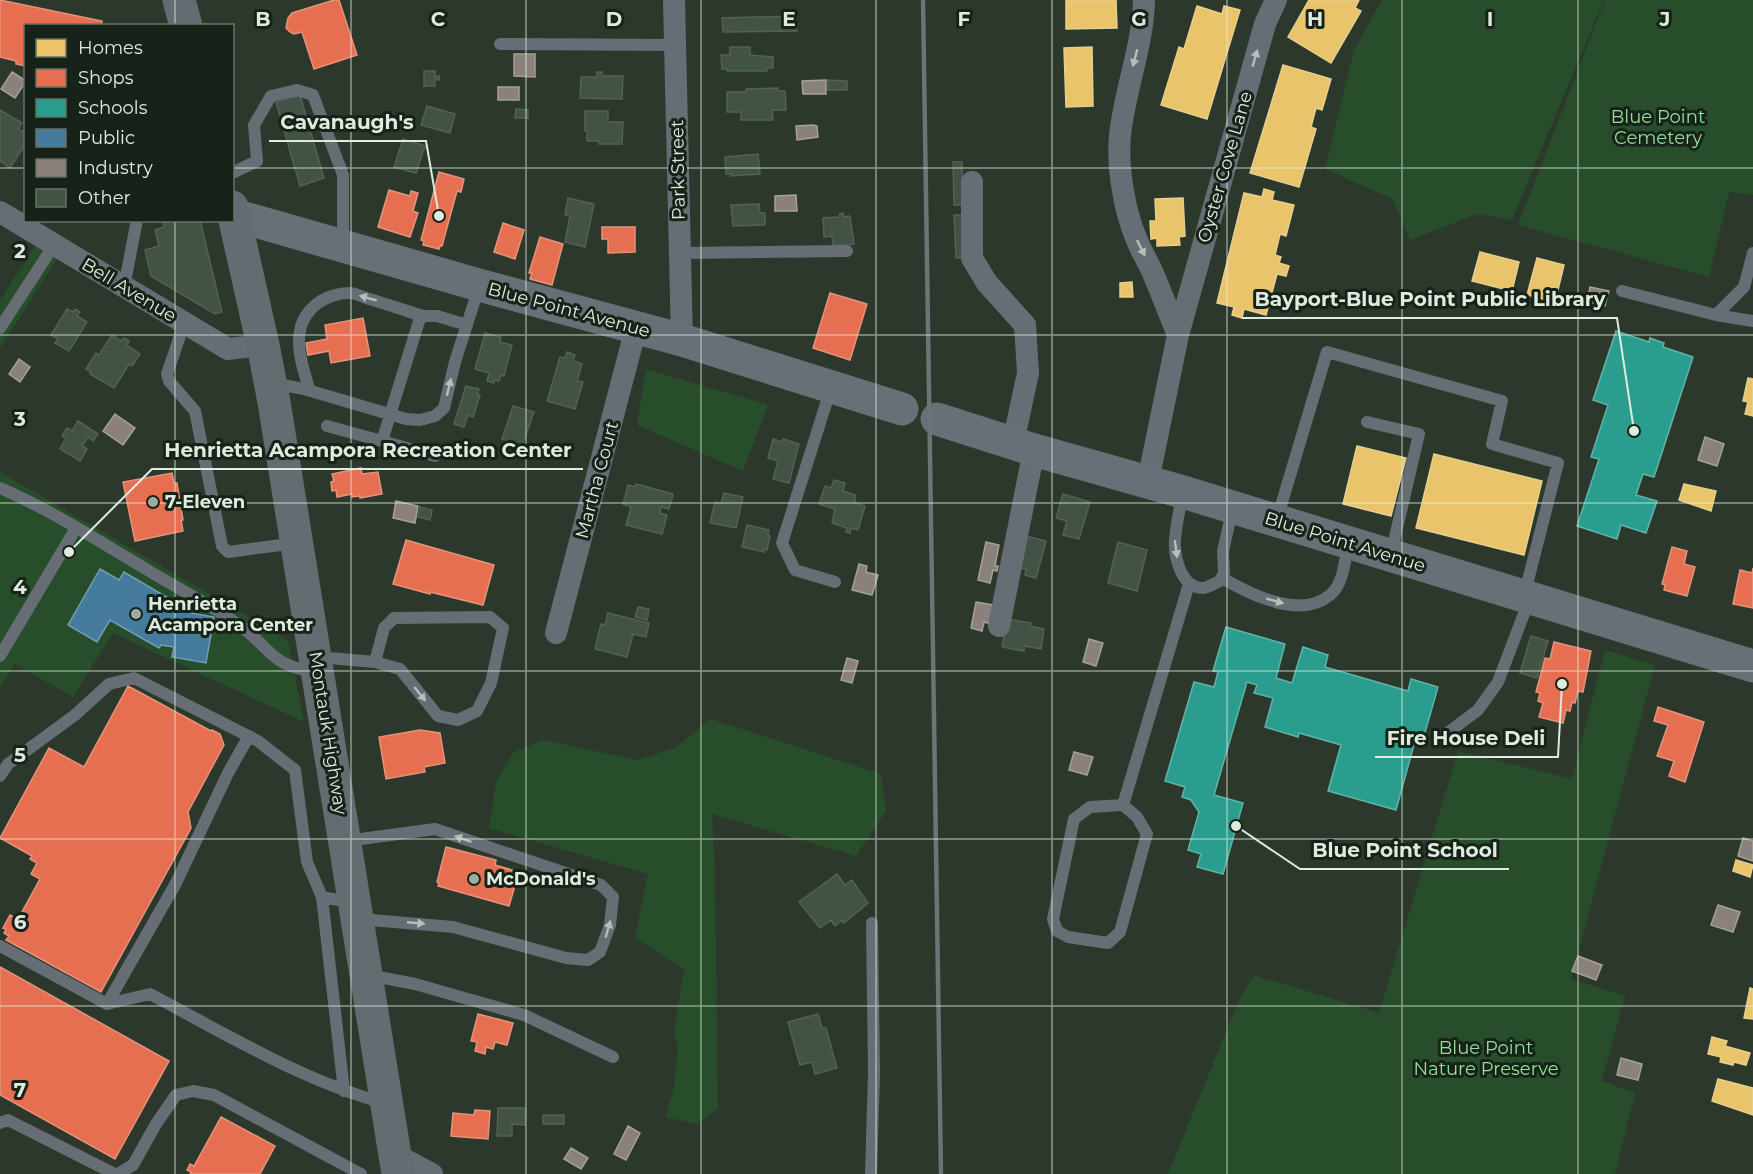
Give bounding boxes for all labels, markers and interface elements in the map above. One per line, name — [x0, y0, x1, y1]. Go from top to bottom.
text: B — [255, 7, 271, 31]
text: C — [431, 7, 446, 31]
text: D — [606, 7, 622, 31]
text: E — [782, 7, 796, 31]
text: F — [958, 7, 971, 31]
text: G — [1131, 7, 1147, 31]
text: H — [1307, 7, 1323, 31]
text: I — [1487, 7, 1493, 31]
text: J — [1659, 7, 1670, 31]
legend — [24, 24, 234, 222]
text: Homes — [78, 37, 143, 59]
one-way arrow — [1130, 49, 1140, 67]
one-way arrow — [1251, 49, 1261, 68]
text: Shops — [78, 67, 134, 89]
street label: Oyster Cove Lane — [1193, 89, 1257, 245]
text: Schools — [78, 97, 148, 119]
callout: Cavanaugh's — [269, 103, 426, 141]
park label: Blue Point Cemetery — [1611, 106, 1705, 149]
text: Cavanaugh's — [280, 110, 414, 134]
street label: Park Street — [666, 120, 690, 220]
text: Public — [78, 127, 135, 149]
text: Industry — [78, 157, 153, 179]
text: Other — [78, 187, 131, 209]
text: 2 — [14, 239, 26, 263]
one-way arrow — [1136, 240, 1145, 257]
street label: Bell Avenue — [78, 253, 181, 327]
street label: Blue Point Avenue — [485, 278, 653, 342]
callout: Bayport-Blue Point Public Library — [1242, 280, 1617, 318]
text: Bayport-Blue Point Public Library — [1255, 287, 1606, 311]
one-way arrow — [359, 293, 377, 302]
one-way arrow — [445, 378, 455, 397]
text: 3 — [13, 407, 26, 431]
street label: Martha Court — [571, 419, 623, 541]
callout: Henrietta Acampora Recreation Center — [152, 431, 583, 469]
text: Henrietta Acampora Recreation Center — [164, 438, 572, 462]
place label: 7-Eleven — [165, 491, 245, 513]
marker: 7-Eleven — [146, 495, 160, 509]
street label: Blue Point Avenue — [1262, 507, 1428, 577]
one-way arrow — [1172, 540, 1181, 559]
text: 4 — [13, 575, 27, 599]
place label: Henrietta Acampora Center — [147, 593, 313, 636]
one-way arrow — [1266, 597, 1284, 607]
marker: Henrietta Acampora Center — [129, 607, 143, 621]
street label: Montauk Highway — [304, 650, 352, 816]
one-way arrow — [413, 686, 426, 702]
callout: Fire House Deli — [1375, 719, 1558, 757]
text: Fire House Deli — [1387, 726, 1545, 750]
text: 5 — [14, 743, 26, 767]
callout: Blue Point School — [1300, 831, 1509, 869]
one-way arrow — [454, 833, 472, 843]
text: Blue Point School — [1312, 838, 1498, 862]
place label: McDonald's — [486, 868, 596, 890]
marker: McDonald's — [467, 872, 481, 886]
text: 6 — [14, 910, 27, 934]
one-way arrow — [407, 918, 426, 928]
one-way arrow — [604, 920, 613, 938]
park label: Blue Point Nature Preserve — [1413, 1037, 1559, 1080]
text: 7 — [14, 1078, 26, 1102]

